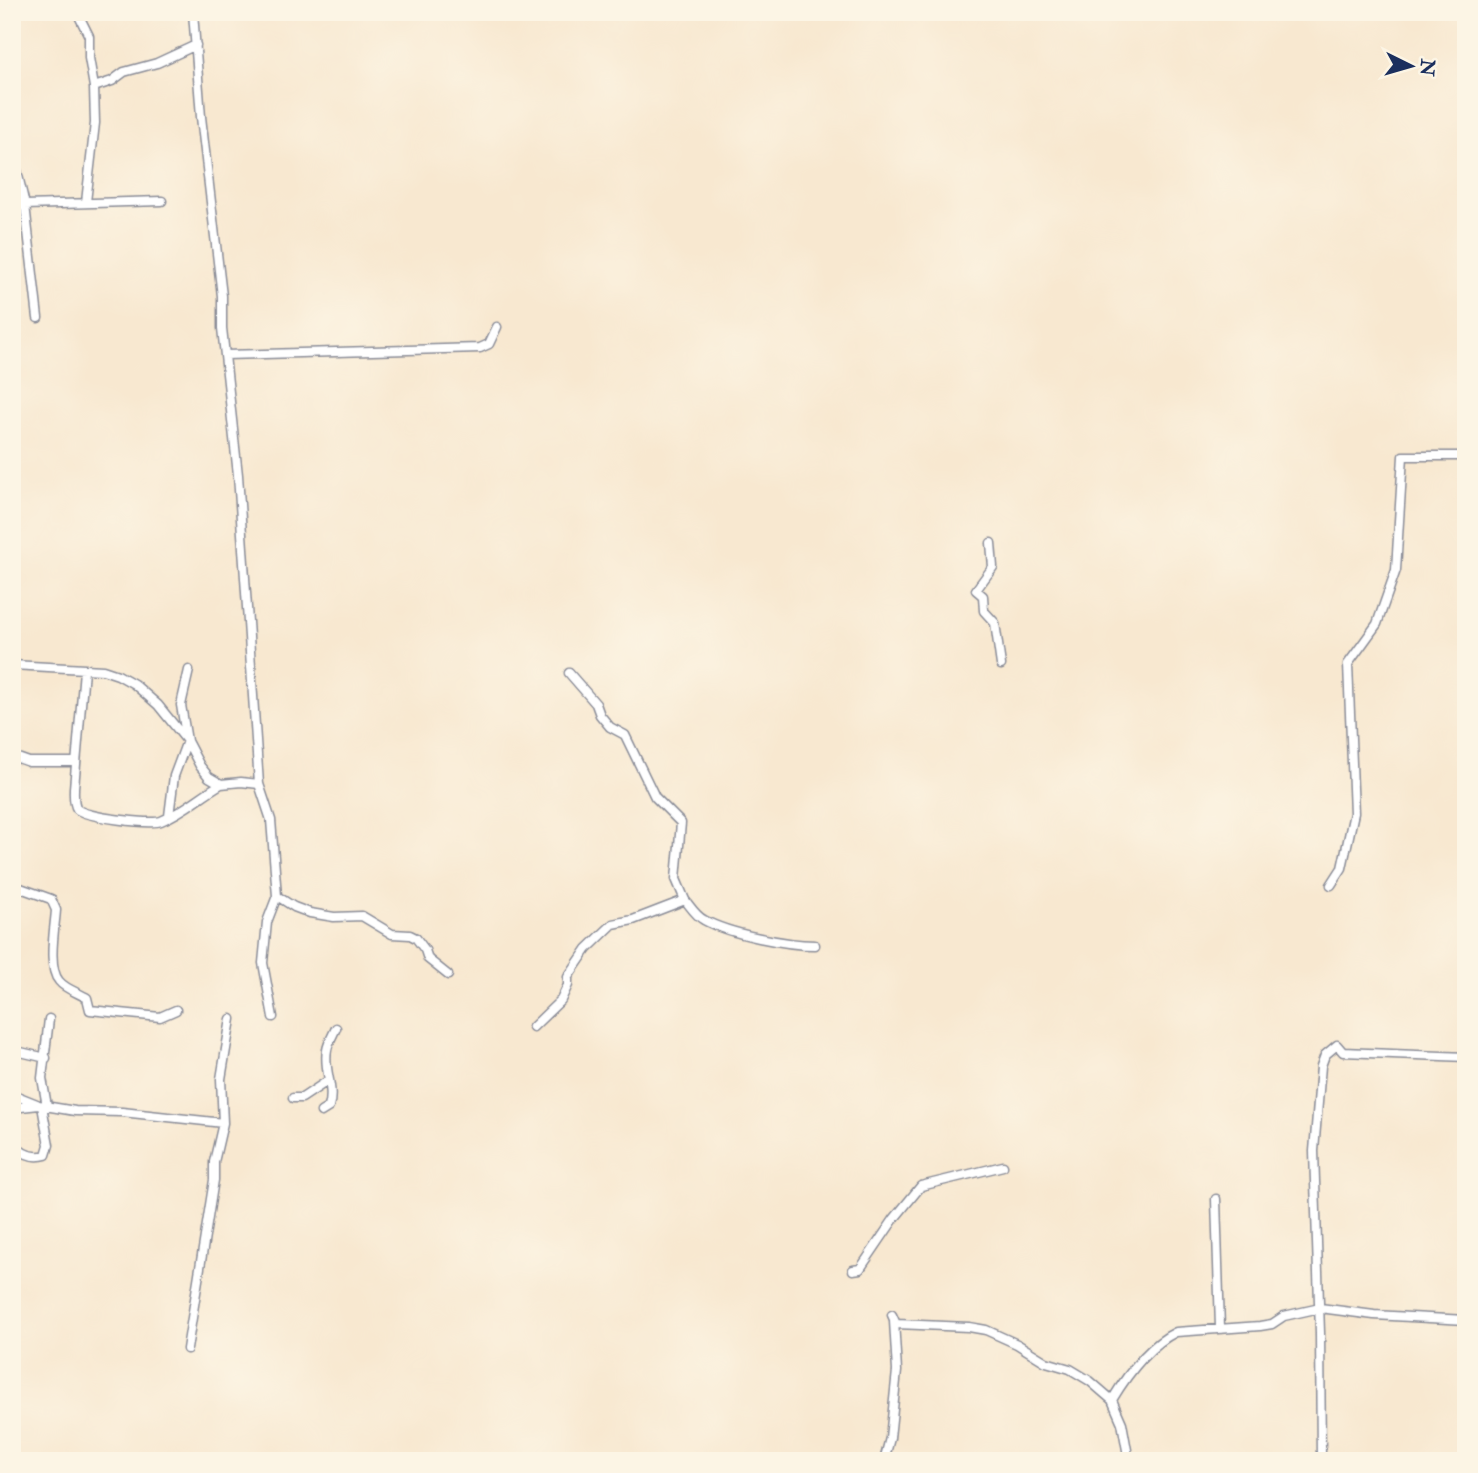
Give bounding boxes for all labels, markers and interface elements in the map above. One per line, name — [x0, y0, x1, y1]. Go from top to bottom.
north arrow — [1376, 32, 1446, 102]
text: N — [1414, 57, 1440, 78]

